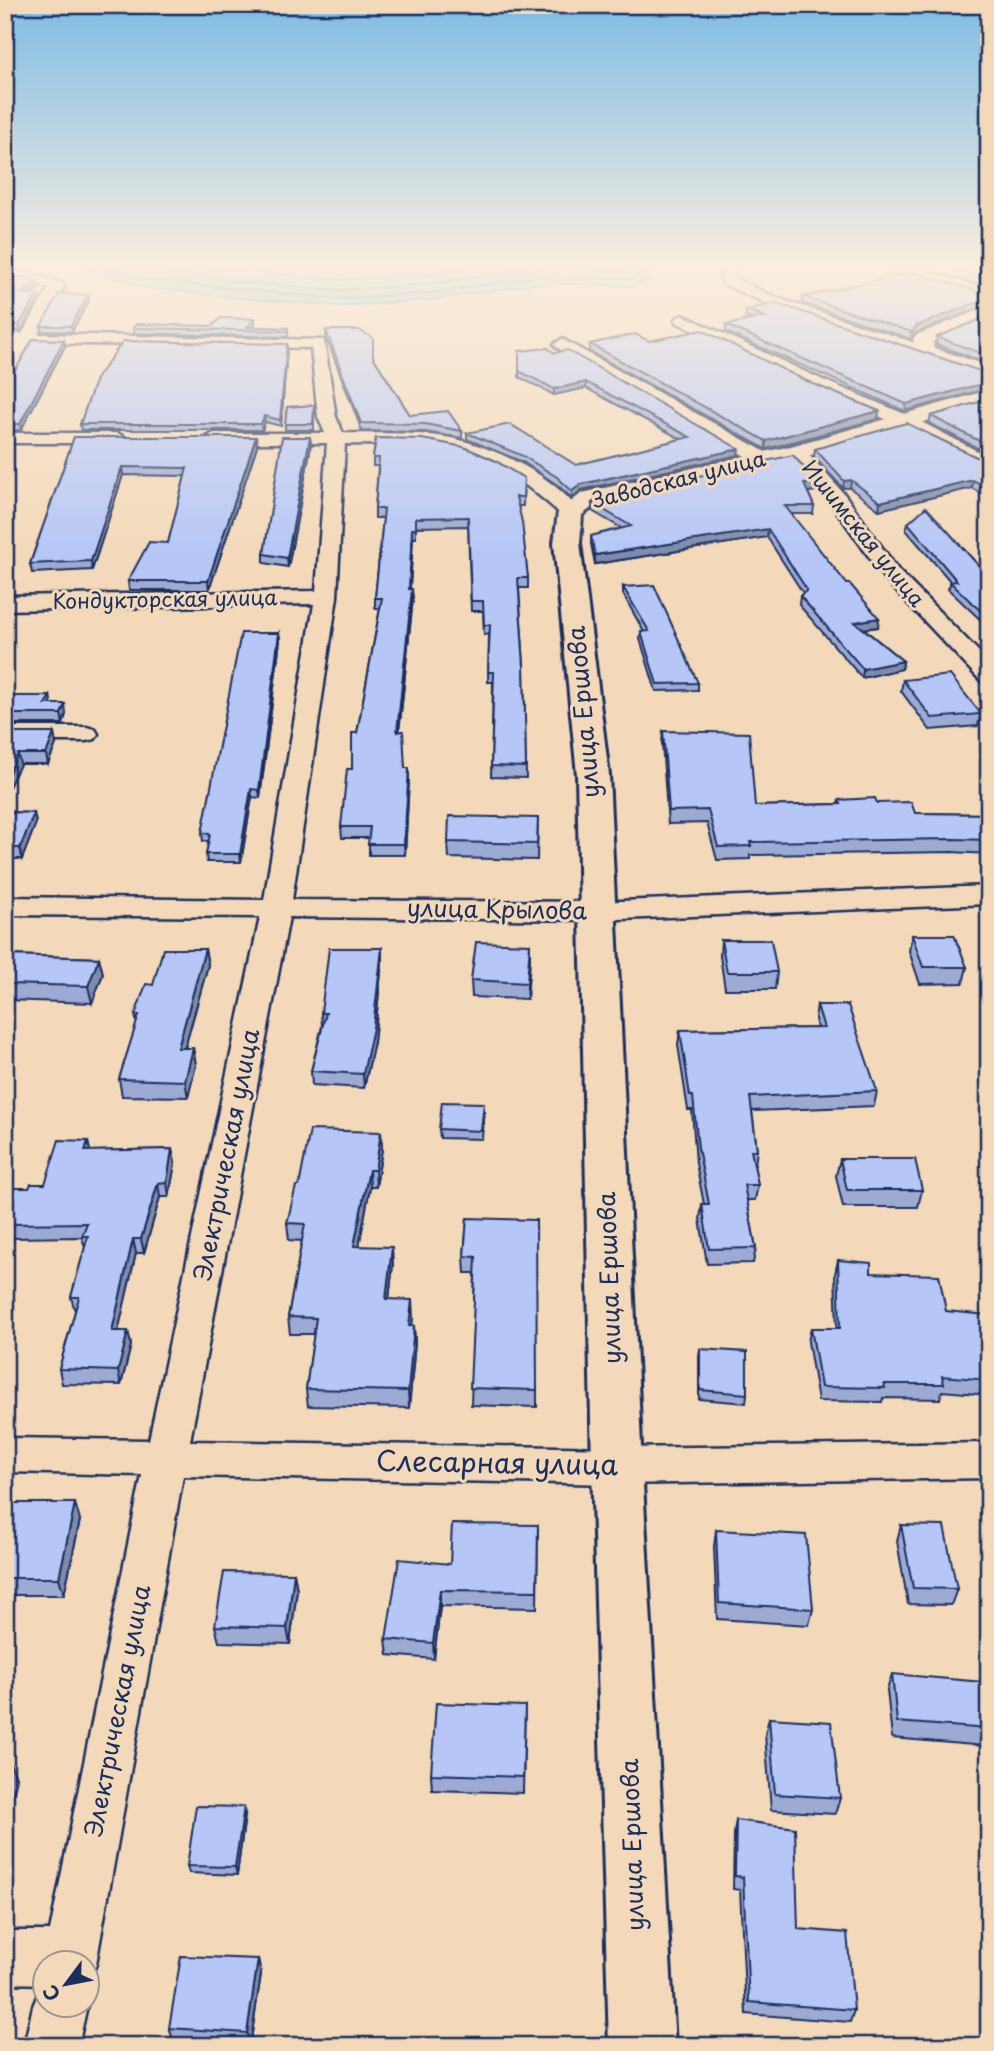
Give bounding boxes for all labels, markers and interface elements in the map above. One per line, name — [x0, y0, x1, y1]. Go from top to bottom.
street label: Заводская улица — [588, 441, 769, 515]
street label: Ишимская улица — [795, 452, 934, 614]
street label: Кондукторская улица — [52, 580, 278, 616]
street label: улица Ершова — [557, 625, 607, 800]
street label: улица Крылова — [407, 888, 588, 928]
street label: Электрическая улица — [183, 1025, 267, 1284]
street label: улица Ершова — [587, 1191, 629, 1365]
street label: Слесарная улица — [376, 1438, 619, 1485]
street label: Электрическая улица — [74, 1581, 158, 1840]
street label: улица Ершова — [610, 1758, 652, 1932]
north arrow — [32, 1950, 102, 2020]
text: С — [35, 1980, 66, 2007]

